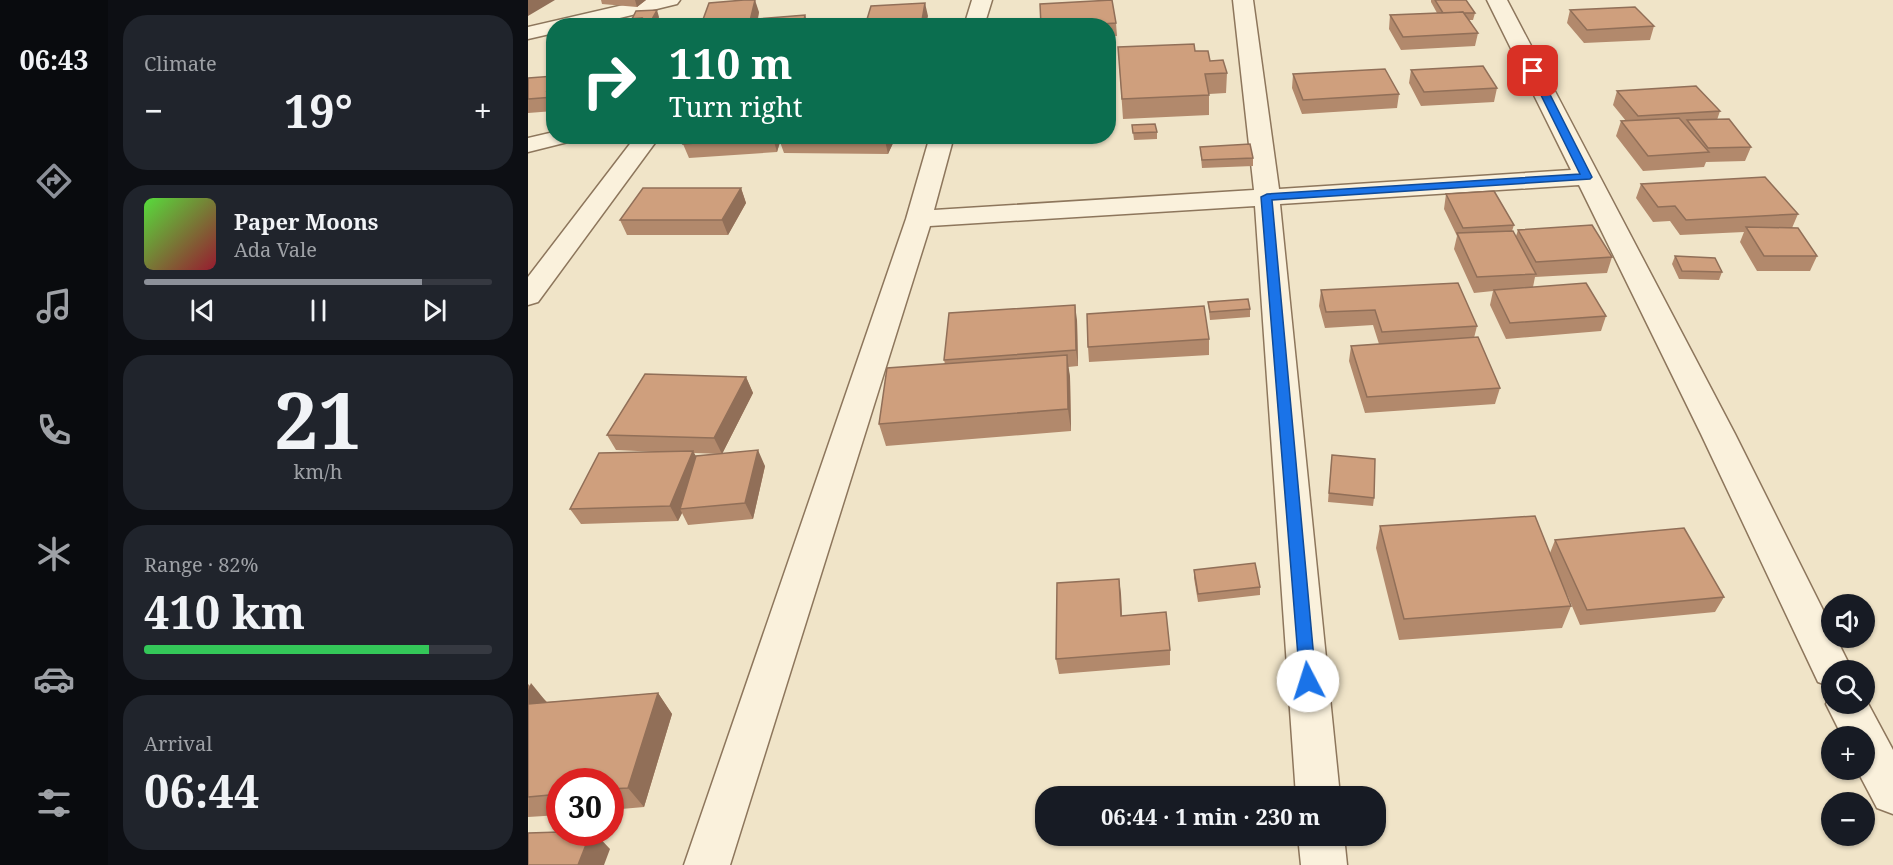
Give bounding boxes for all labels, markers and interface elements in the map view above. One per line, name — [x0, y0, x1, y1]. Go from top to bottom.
text: 110 m — [669, 34, 793, 91]
text: 06:43 — [19, 41, 89, 78]
icon: right — [570, 42, 648, 120]
pin — [1507, 45, 1558, 96]
text: Climate — [144, 50, 217, 77]
icon: arrive — [1516, 54, 1549, 87]
text: 19° — [284, 80, 353, 141]
text: − — [144, 88, 163, 133]
text: + — [474, 88, 492, 133]
text: Turn right — [669, 88, 802, 125]
icon: directions — [33, 160, 75, 202]
text: Paper Moons — [234, 206, 378, 236]
text: Ada Vale — [234, 236, 317, 263]
icon: music — [33, 285, 75, 327]
icon: previous — [186, 294, 219, 327]
icon: pause — [302, 294, 335, 327]
icon: next — [418, 294, 451, 327]
text: 21 — [274, 366, 362, 472]
icon: phone — [33, 409, 75, 451]
text: km/h — [293, 458, 343, 485]
icon: climate — [33, 533, 75, 575]
text: Range · 82% — [144, 551, 258, 578]
text: 410 km — [144, 581, 305, 642]
map controls — [1821, 594, 1875, 846]
button: sound — [1821, 594, 1875, 648]
position arrow — [1276, 649, 1340, 713]
icon: car — [33, 658, 75, 700]
button: search — [1821, 660, 1875, 714]
button: + — [1821, 726, 1875, 780]
text: Arrival — [144, 730, 212, 757]
text: 06:44 — [144, 760, 259, 821]
speed limit sign: 30 — [546, 768, 624, 846]
icon: filters — [33, 782, 75, 824]
button: − — [1821, 792, 1875, 846]
text: 06:44 · 1 min · 230 m — [1101, 801, 1320, 831]

